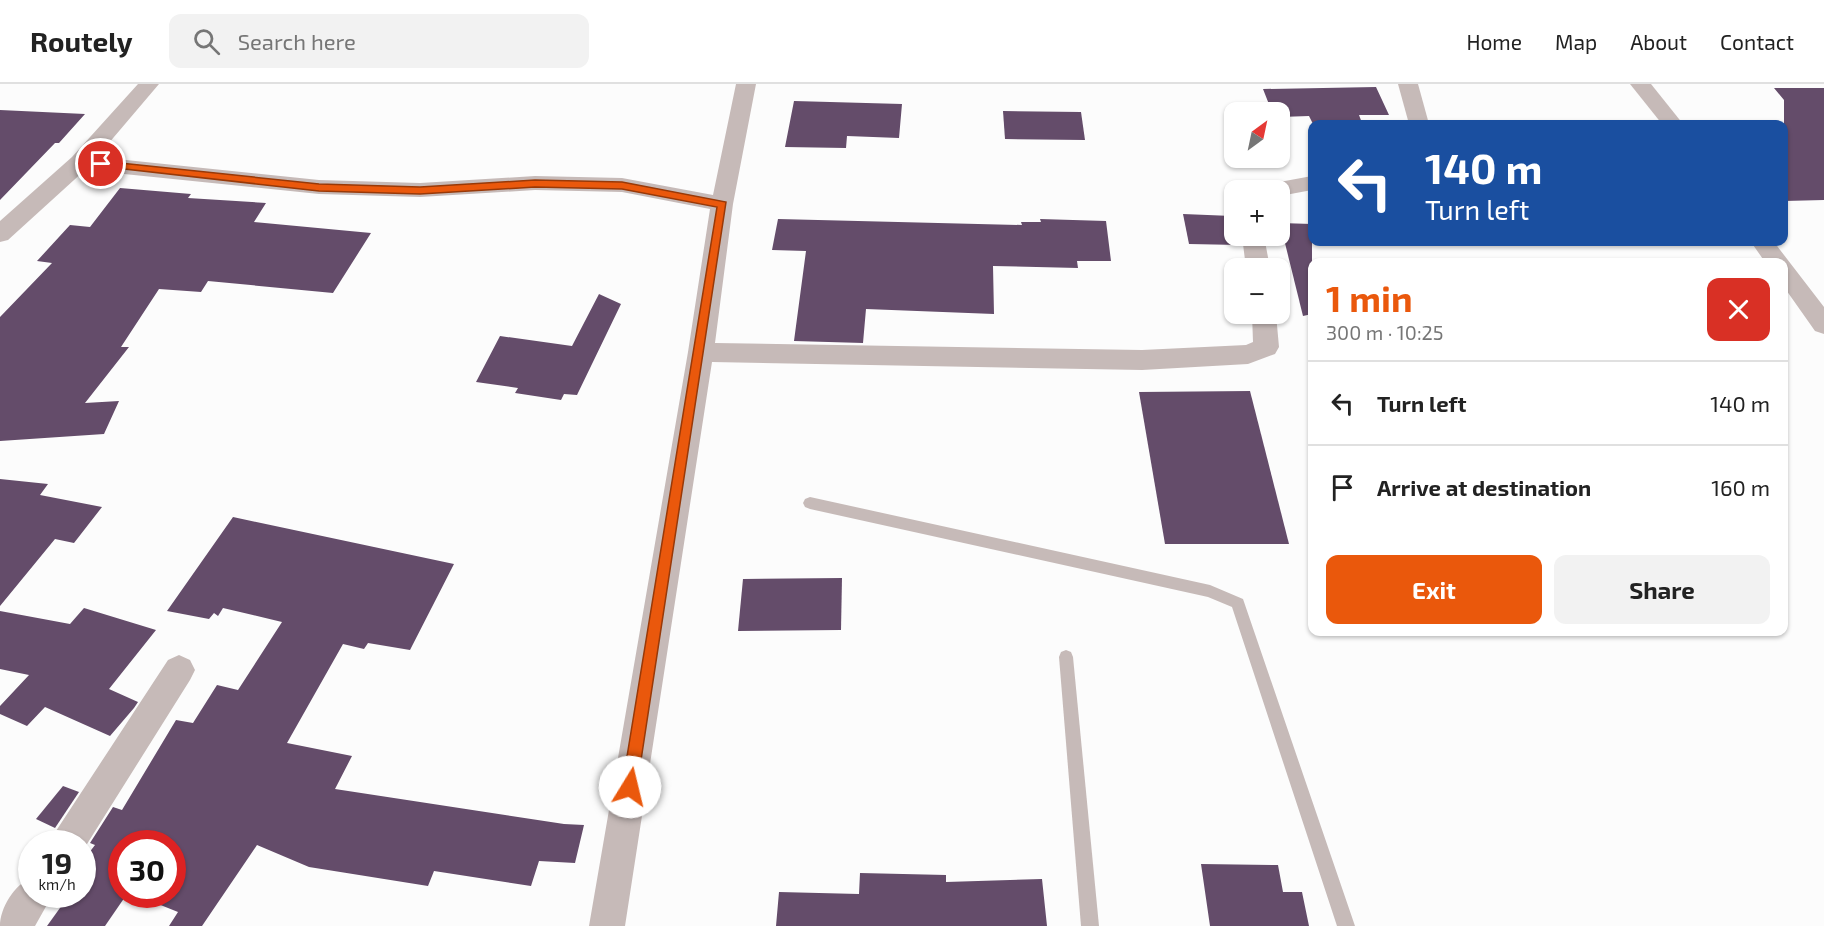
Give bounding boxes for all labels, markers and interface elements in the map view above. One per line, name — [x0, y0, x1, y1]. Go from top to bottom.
search box — [169, 14, 589, 68]
text: Routely — [30, 24, 133, 58]
icon: search — [190, 25, 223, 58]
text: Search here — [238, 28, 356, 54]
text: Home — [1466, 29, 1522, 54]
text: Map — [1555, 29, 1597, 54]
text: About — [1630, 29, 1687, 54]
text: Contact — [1720, 29, 1794, 54]
north arrow — [1224, 102, 1290, 168]
map controls — [1224, 102, 1290, 324]
pin — [75, 138, 126, 189]
text: 140 m — [1425, 142, 1542, 192]
icon: left — [1326, 144, 1404, 222]
icon: arrive — [84, 147, 117, 180]
button: + — [1224, 180, 1290, 246]
text: Turn left — [1425, 193, 1529, 225]
button: − — [1224, 258, 1290, 324]
text: 1 min — [1326, 276, 1413, 319]
button: close — [1707, 278, 1770, 341]
text: 300 m · 10:25 — [1326, 320, 1444, 344]
icon: left — [1326, 387, 1359, 420]
text: Turn left — [1377, 390, 1466, 416]
text: 140 m — [1710, 390, 1770, 416]
icon: arrive — [1326, 471, 1359, 504]
text: Arrive at destination — [1377, 474, 1591, 500]
text: 160 m — [1711, 474, 1770, 500]
button: Exit — [1326, 555, 1542, 624]
button: Share — [1554, 555, 1770, 624]
position arrow — [598, 755, 662, 819]
speed limit sign: 30 — [108, 830, 186, 908]
text: 19 — [42, 844, 72, 880]
text: km/h — [38, 875, 76, 893]

